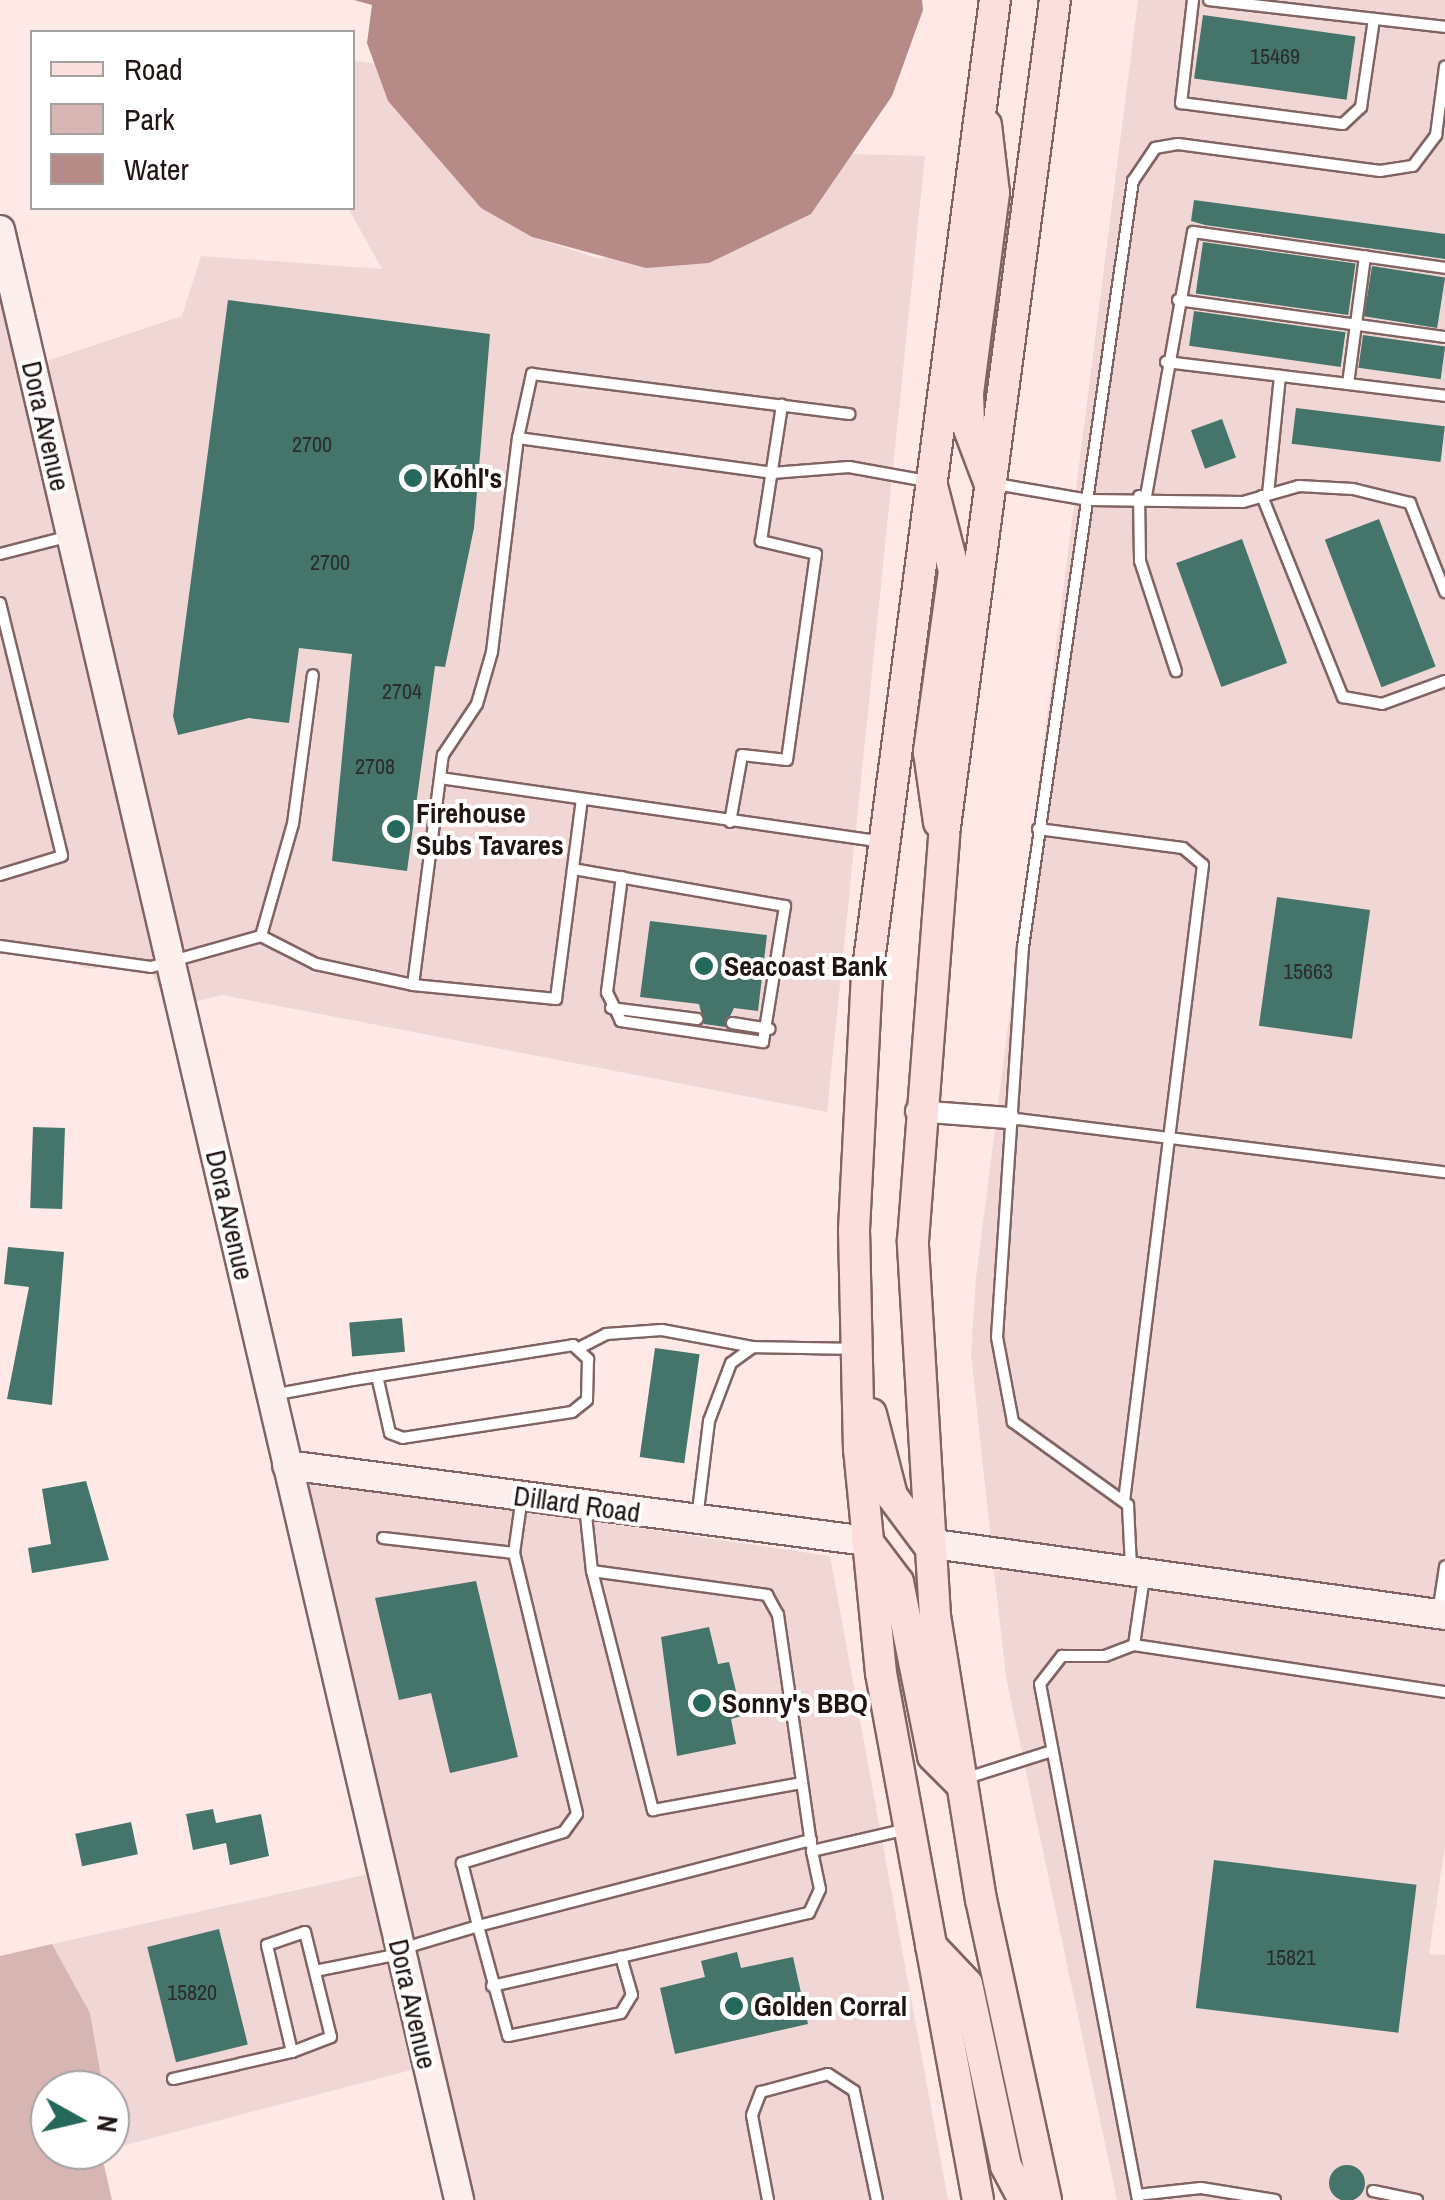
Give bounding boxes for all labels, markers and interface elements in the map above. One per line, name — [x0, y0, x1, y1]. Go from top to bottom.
legend — [30, 30, 355, 210]
house number: 15469 — [1250, 44, 1300, 70]
text: Road — [124, 49, 183, 89]
text: Park — [124, 99, 175, 139]
text: Water — [124, 149, 189, 189]
street label: Dora Avenue — [15, 357, 77, 495]
house number: 2700 — [292, 432, 332, 458]
place label: Kohl's — [433, 461, 502, 495]
marker: Kohl's — [402, 467, 424, 489]
house number: 2700 — [310, 550, 350, 576]
house number: 2704 — [382, 679, 422, 705]
house number: 2708 — [355, 754, 395, 780]
place label: Firehouse Subs Tavares — [416, 796, 564, 862]
marker: Firehouse Subs Tavares — [385, 818, 407, 840]
place label: Seacoast Bank — [724, 949, 887, 983]
marker: Seacoast Bank — [693, 955, 715, 977]
house number: 15663 — [1283, 959, 1333, 985]
street label: Dora Avenue — [199, 1146, 261, 1284]
street label: Dillard Road — [511, 1478, 643, 1530]
place label: Sonny's BBQ — [722, 1686, 868, 1720]
marker: Sonny's BBQ — [691, 1692, 713, 1714]
street label: Dora Avenue — [382, 1935, 444, 2073]
house number: 15821 — [1266, 1945, 1316, 1971]
house number: 15820 — [167, 1980, 217, 2006]
place label: Golden Corral — [754, 1989, 907, 2023]
marker: Golden Corral — [723, 1995, 745, 2017]
north arrow — [30, 2070, 130, 2170]
text: N — [88, 2113, 128, 2135]

